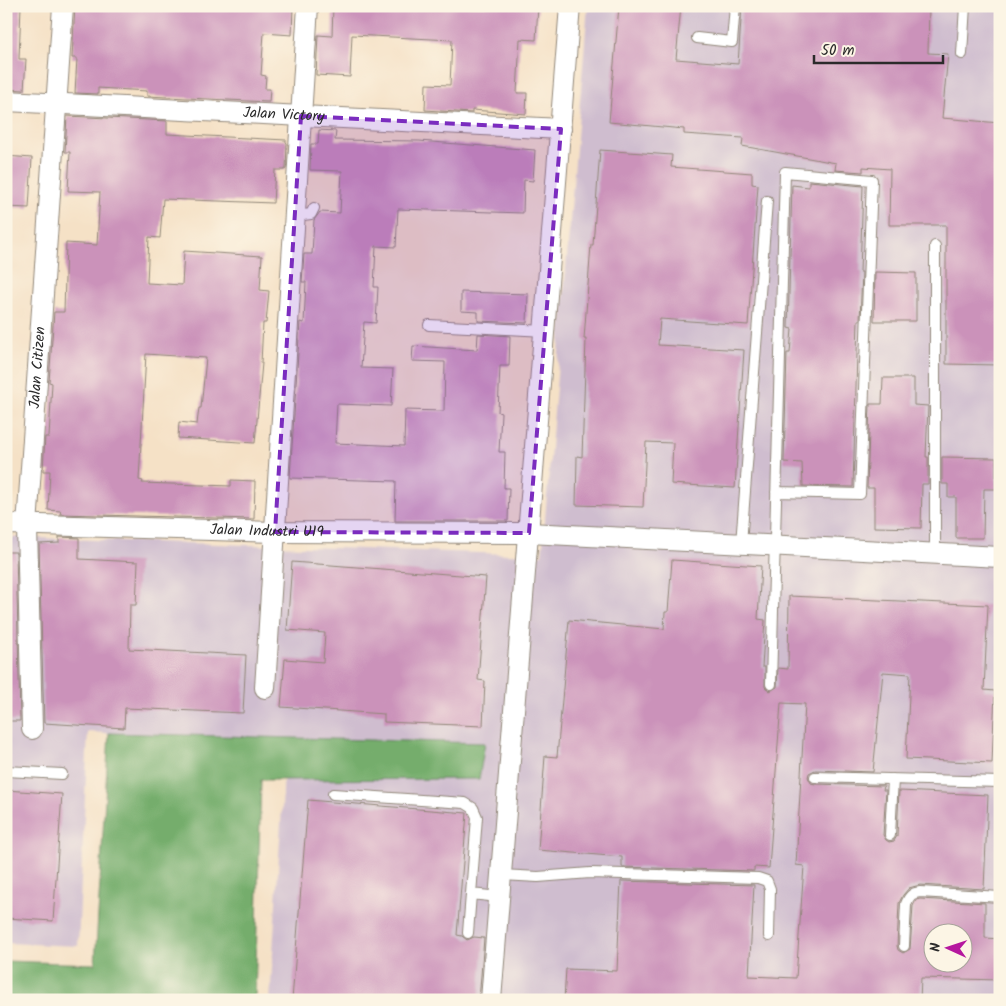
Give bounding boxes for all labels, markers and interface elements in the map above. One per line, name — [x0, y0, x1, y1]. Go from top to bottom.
scale bar — [814, 32, 942, 64]
text: 50 m — [821, 39, 855, 63]
street label: Jalan Victory — [242, 101, 326, 129]
street label: Jalan Citizen — [23, 326, 53, 409]
street label: Jalan Industri U19 — [210, 518, 325, 544]
north arrow — [924, 924, 974, 974]
text: N — [925, 942, 947, 952]

